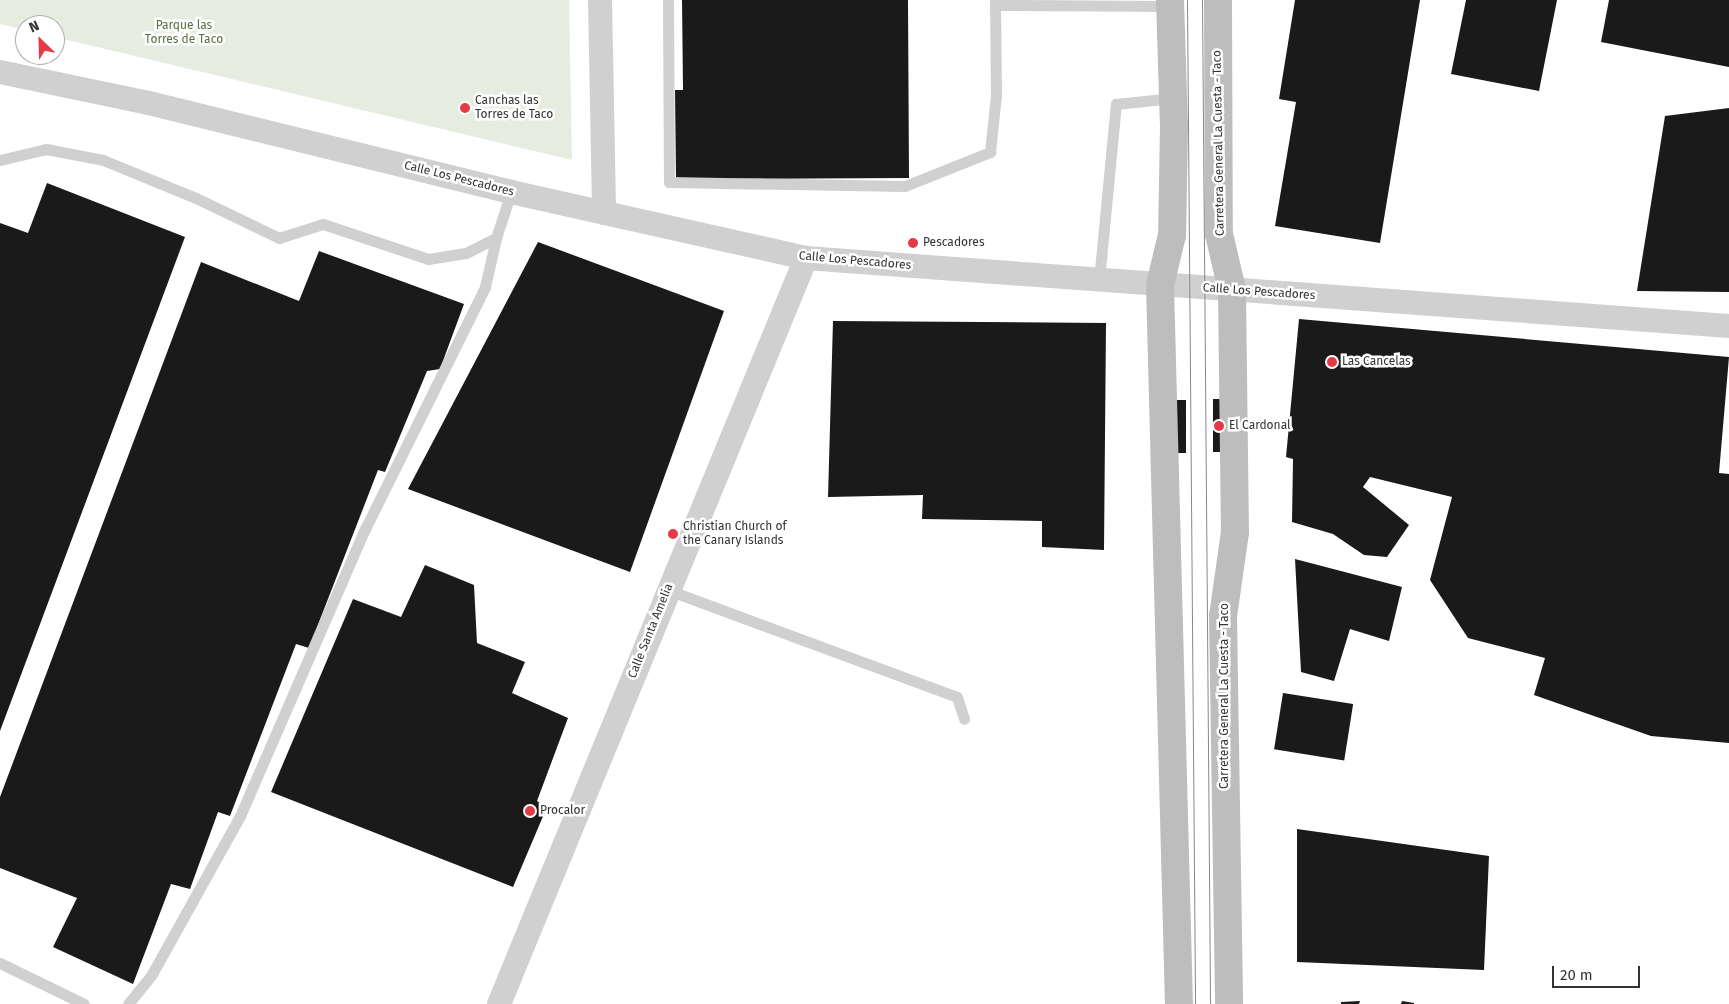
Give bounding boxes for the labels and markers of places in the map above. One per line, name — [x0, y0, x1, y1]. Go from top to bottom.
place label: Canchas las Torres de Taco — [475, 94, 553, 122]
marker: Canchas las Torres de Taco — [459, 102, 471, 114]
place label: Pescadores — [923, 236, 984, 250]
marker: Pescadores — [907, 237, 919, 249]
place label: Las Cancelas — [1342, 355, 1411, 369]
marker: Las Cancelas — [1326, 356, 1338, 368]
place label: El Cardonal — [1229, 419, 1291, 433]
marker: El Cardonal — [1213, 420, 1225, 432]
place label: Christian Church of the Canary Islands — [683, 520, 787, 548]
marker: Christian Church of the Canary Islands — [667, 528, 679, 540]
place label: Procalor — [540, 804, 585, 818]
marker: Procalor — [524, 805, 536, 817]

